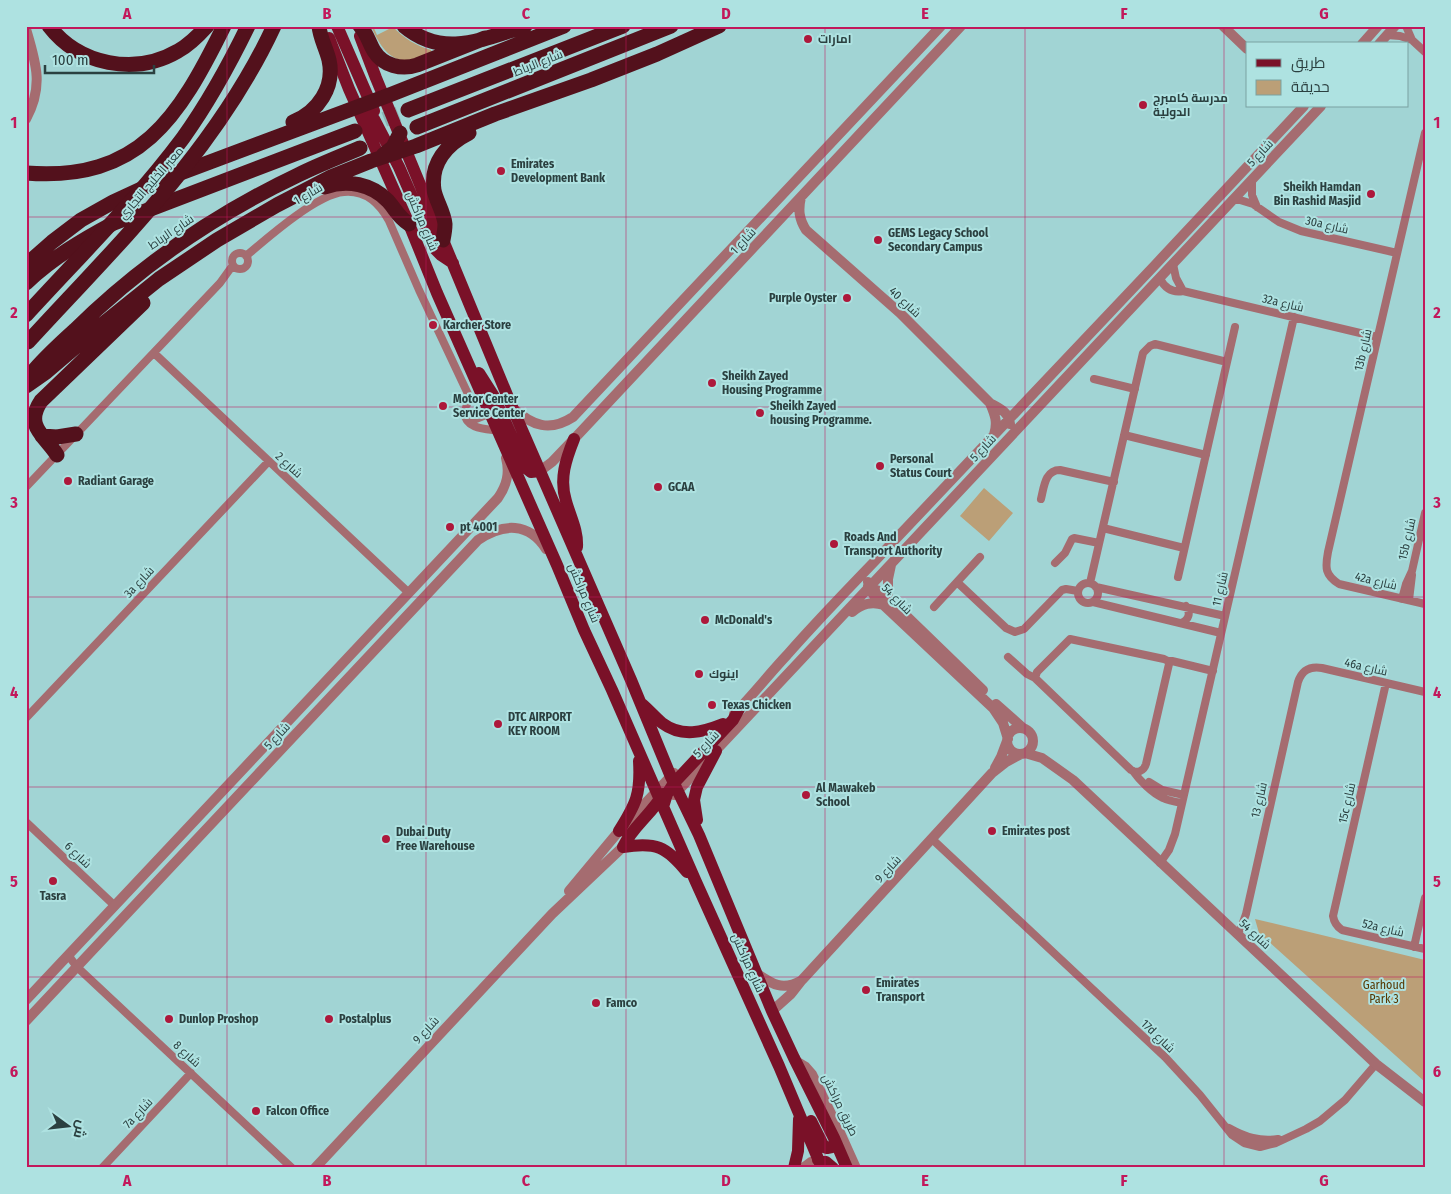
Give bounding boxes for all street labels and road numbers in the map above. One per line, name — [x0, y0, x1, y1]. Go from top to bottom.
street label: شارع الرباط — [511, 47, 565, 80]
street label: شارع 5 — [1244, 137, 1277, 170]
street label: معبر الخليج التجاري — [116, 144, 189, 224]
street label: شارع 1 — [291, 180, 325, 209]
street label: شارع مراكش — [402, 189, 441, 253]
street label: شارع الرباط — [145, 212, 197, 253]
street label: 30a شارع — [1304, 213, 1350, 238]
street label: شارع 1 — [727, 225, 759, 258]
street label: شارع 40 — [886, 284, 924, 321]
street label: 32a شارع — [1261, 291, 1305, 316]
street label: 13b شارع — [1351, 328, 1376, 373]
street label: شارع 5 — [967, 432, 1000, 465]
street label: شارع 2 — [272, 449, 305, 482]
street label: 15b شارع — [1395, 517, 1420, 562]
street label: شارع مراكش — [564, 561, 603, 625]
street label: 3a شارع — [121, 564, 158, 601]
street label: 42a شارع — [1353, 569, 1399, 594]
street label: شارع 11 — [1209, 570, 1232, 608]
street label: شارع 54 — [878, 581, 915, 618]
street label: 46a شارع — [1343, 655, 1389, 680]
street label: شارع 5 — [261, 720, 294, 753]
street label: شارع 5 — [690, 728, 723, 761]
street label: شارع 13 — [1248, 781, 1271, 819]
street label: 15c شارع — [1336, 781, 1359, 825]
street label: شارع 6 — [61, 839, 94, 872]
street label: شارع 9 — [872, 853, 905, 886]
street label: شارع 54 — [1236, 916, 1273, 953]
street label: 52a شارع — [1360, 916, 1405, 941]
street label: شارع مراكش — [728, 931, 767, 995]
street label: شارع 9 — [410, 1014, 443, 1047]
street label: 17d شارع — [1137, 1016, 1178, 1056]
street label: شارع 8 — [170, 1038, 204, 1071]
street label: طريق مراكش — [819, 1072, 861, 1138]
street label: 7a شارع — [120, 1095, 156, 1132]

